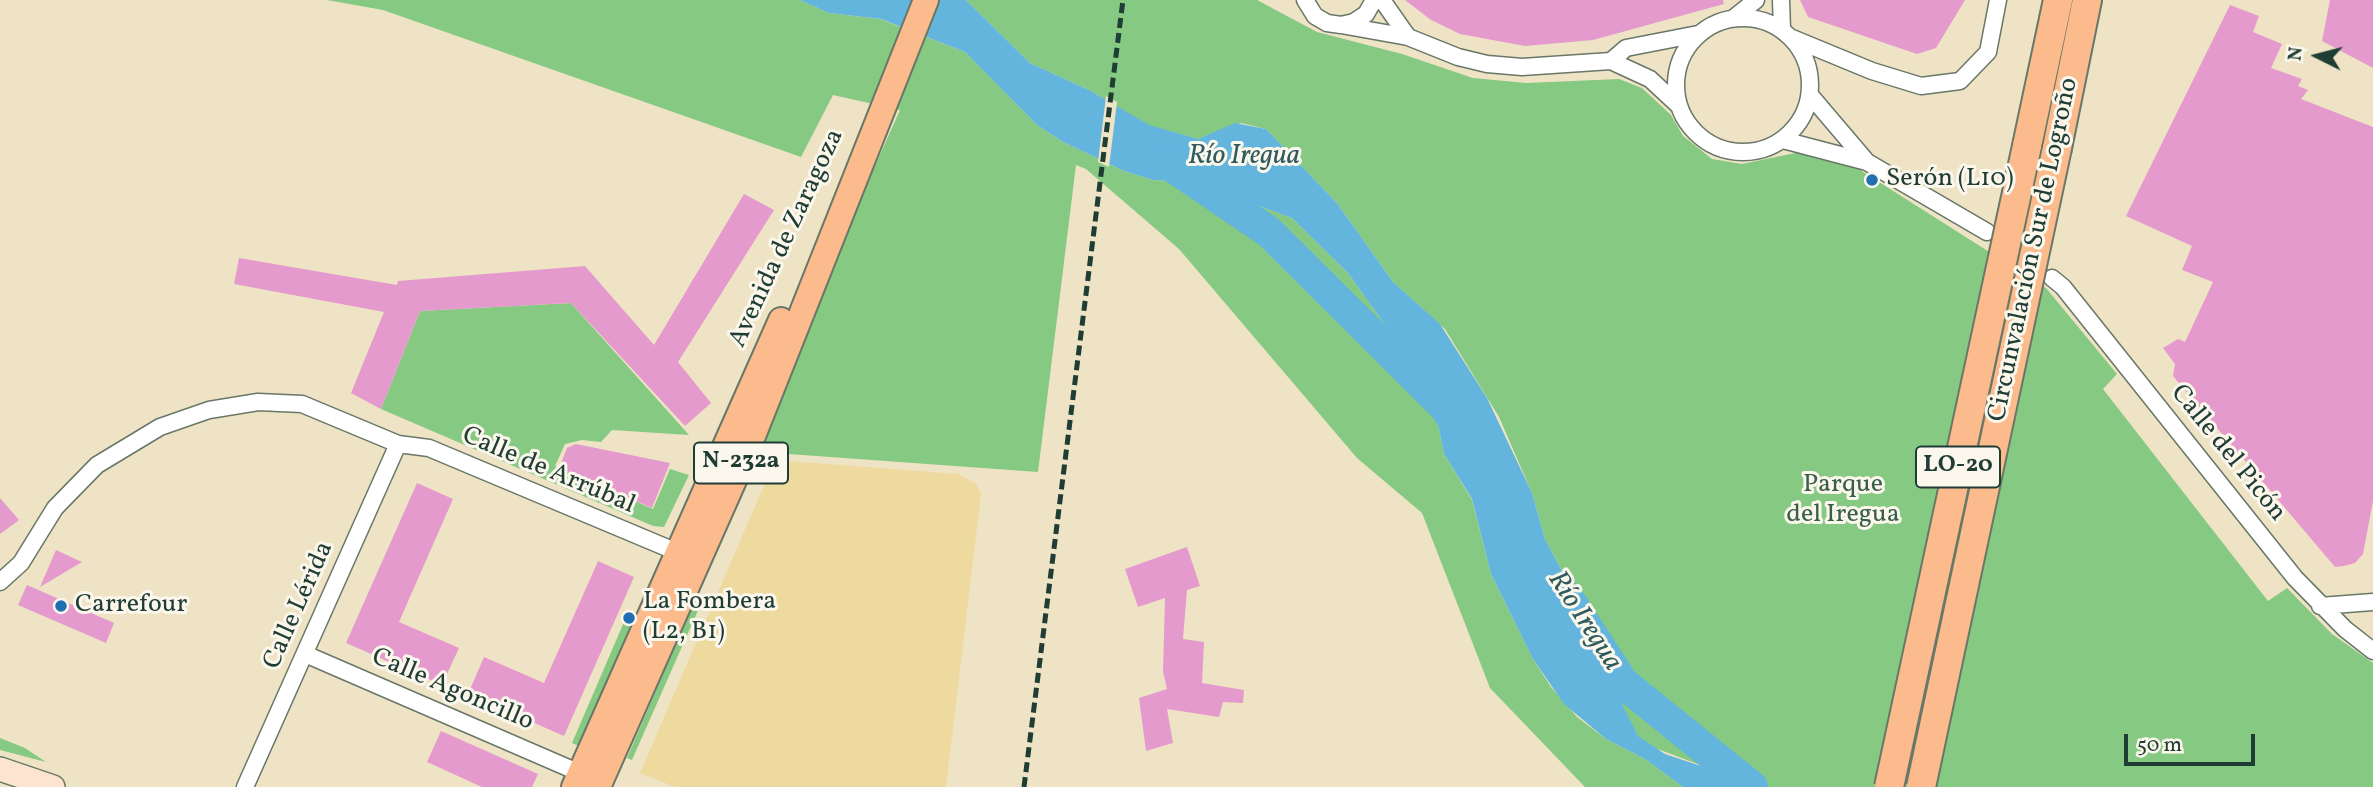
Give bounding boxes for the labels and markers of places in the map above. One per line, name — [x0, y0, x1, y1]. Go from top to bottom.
place label: Serón (L10) — [1886, 164, 2014, 196]
marker: Serón (L10) — [1864, 172, 1880, 188]
place label: La Fombera (L2, B1) — [643, 587, 776, 648]
place label: Carrefour — [75, 590, 187, 622]
marker: Carrefour — [53, 598, 69, 614]
marker: La Fombera (L2, B1) — [621, 610, 637, 626]

